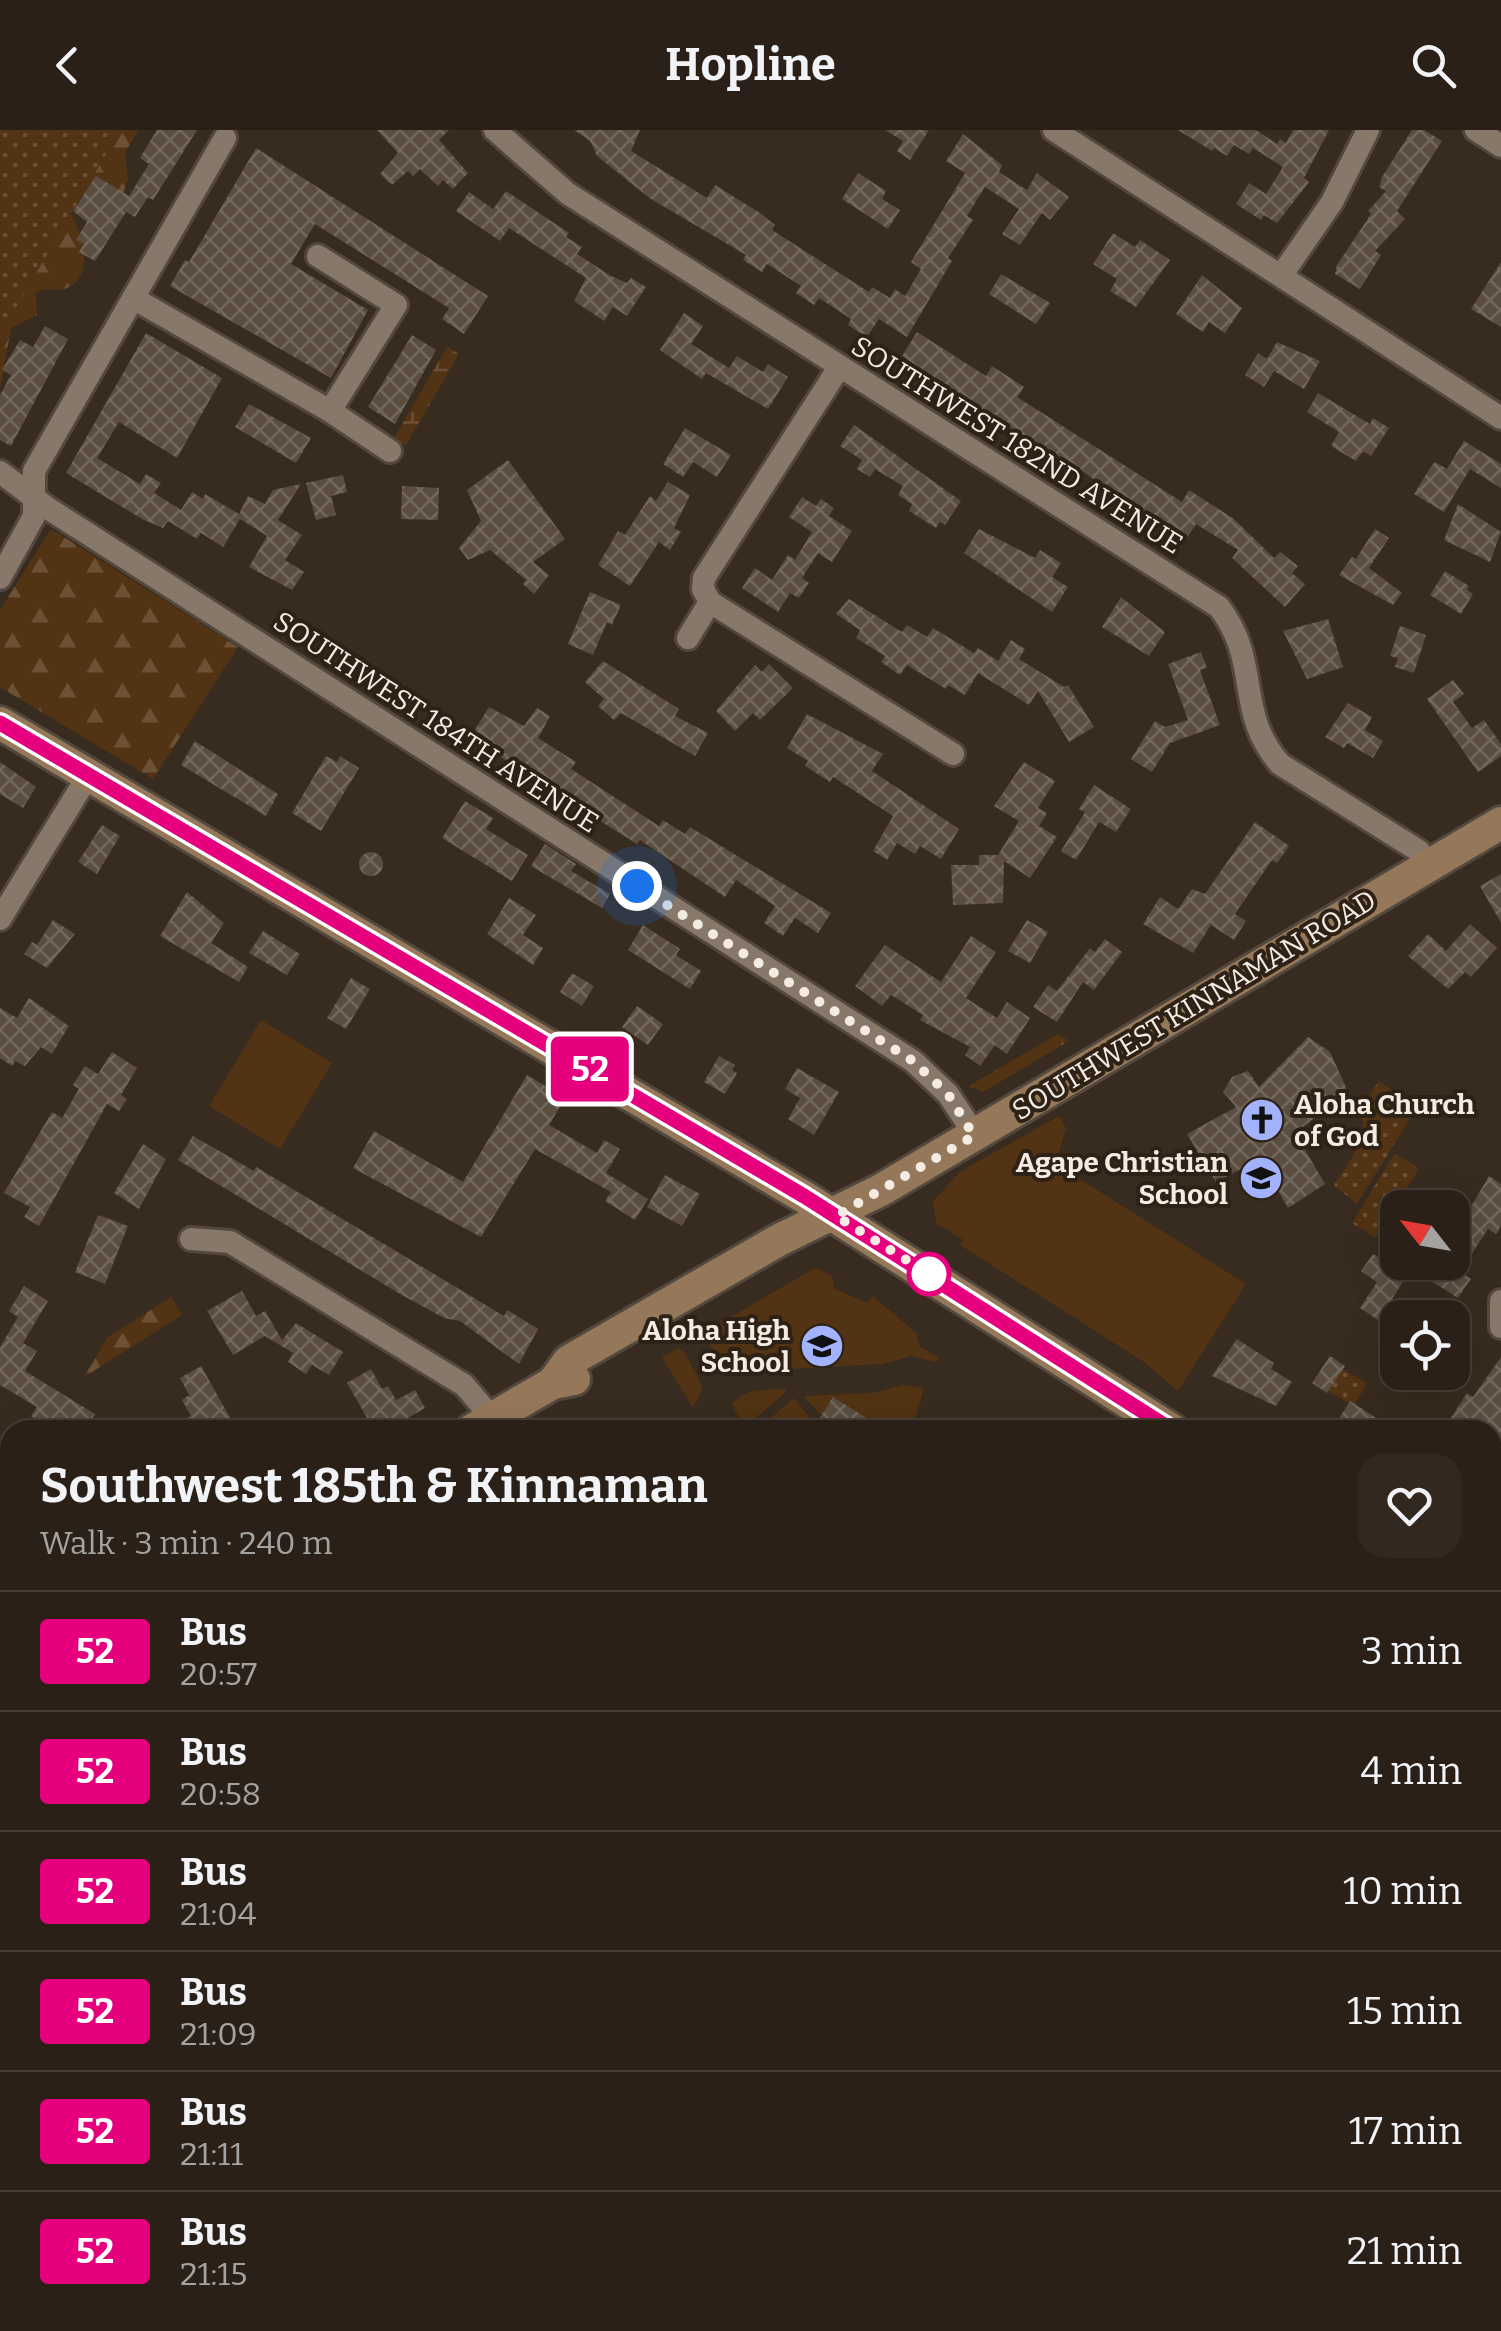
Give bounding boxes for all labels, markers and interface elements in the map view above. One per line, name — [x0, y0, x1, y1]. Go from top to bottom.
icon: back — [40, 38, 95, 93]
text: Hopline — [665, 38, 836, 92]
icon: search — [1406, 38, 1461, 93]
street label: SOUTHWEST 182ND AVENUE — [845, 329, 1189, 561]
street label: SOUTHWEST 184TH AVENUE — [267, 604, 605, 840]
your location — [612, 861, 662, 911]
street label: SOUTHWEST KINNAMAN ROAD — [1006, 883, 1382, 1127]
line badge: 52 — [545, 1036, 635, 1102]
text: 52 — [571, 1048, 609, 1090]
place label: Aloha Church of God — [1294, 1088, 1475, 1153]
church icon: Aloha Church of God — [1239, 1097, 1285, 1143]
place label: Agape Christian School — [1016, 1146, 1228, 1211]
school or university icon: Agape Christian School — [1238, 1155, 1284, 1201]
north arrow — [1380, 1190, 1470, 1280]
map controls — [1380, 1190, 1470, 1390]
unlabelled marker — [908, 1253, 950, 1295]
button: locate — [1380, 1300, 1470, 1390]
place label: Aloha High School — [642, 1314, 790, 1379]
school or university icon: Aloha High School — [799, 1323, 845, 1369]
button: heart — [1357, 1453, 1462, 1558]
text: Southwest 185th & Kinnaman — [40, 1457, 708, 1515]
text: Walk · 3 min · 240 m — [40, 1524, 333, 1562]
text: Bus — [180, 1609, 247, 1655]
text: 3 min — [1361, 1628, 1462, 1674]
text: 52 — [76, 1630, 114, 1672]
text: 20:57 — [180, 1655, 257, 1693]
text: Bus — [180, 1729, 247, 1775]
text: 4 min — [1361, 1748, 1462, 1794]
text: 52 — [76, 1750, 114, 1792]
text: 20:58 — [180, 1775, 261, 1813]
text: Bus — [180, 1849, 247, 1895]
text: 10 min — [1343, 1868, 1462, 1914]
text: 52 — [76, 1870, 114, 1912]
text: 21:04 — [180, 1895, 256, 1933]
text: Bus — [180, 1969, 247, 2015]
text: 15 min — [1347, 1988, 1462, 2034]
text: 52 — [76, 1990, 114, 2032]
text: 21:09 — [180, 2015, 256, 2053]
text: Bus — [180, 2089, 247, 2135]
text: 17 min — [1349, 2108, 1462, 2154]
text: 52 — [76, 2110, 114, 2152]
text: 21:11 — [180, 2135, 243, 2173]
text: Bus — [180, 2209, 247, 2255]
text: 21 min — [1347, 2228, 1462, 2274]
text: 52 — [76, 2230, 114, 2272]
text: 21:15 — [180, 2255, 247, 2293]

